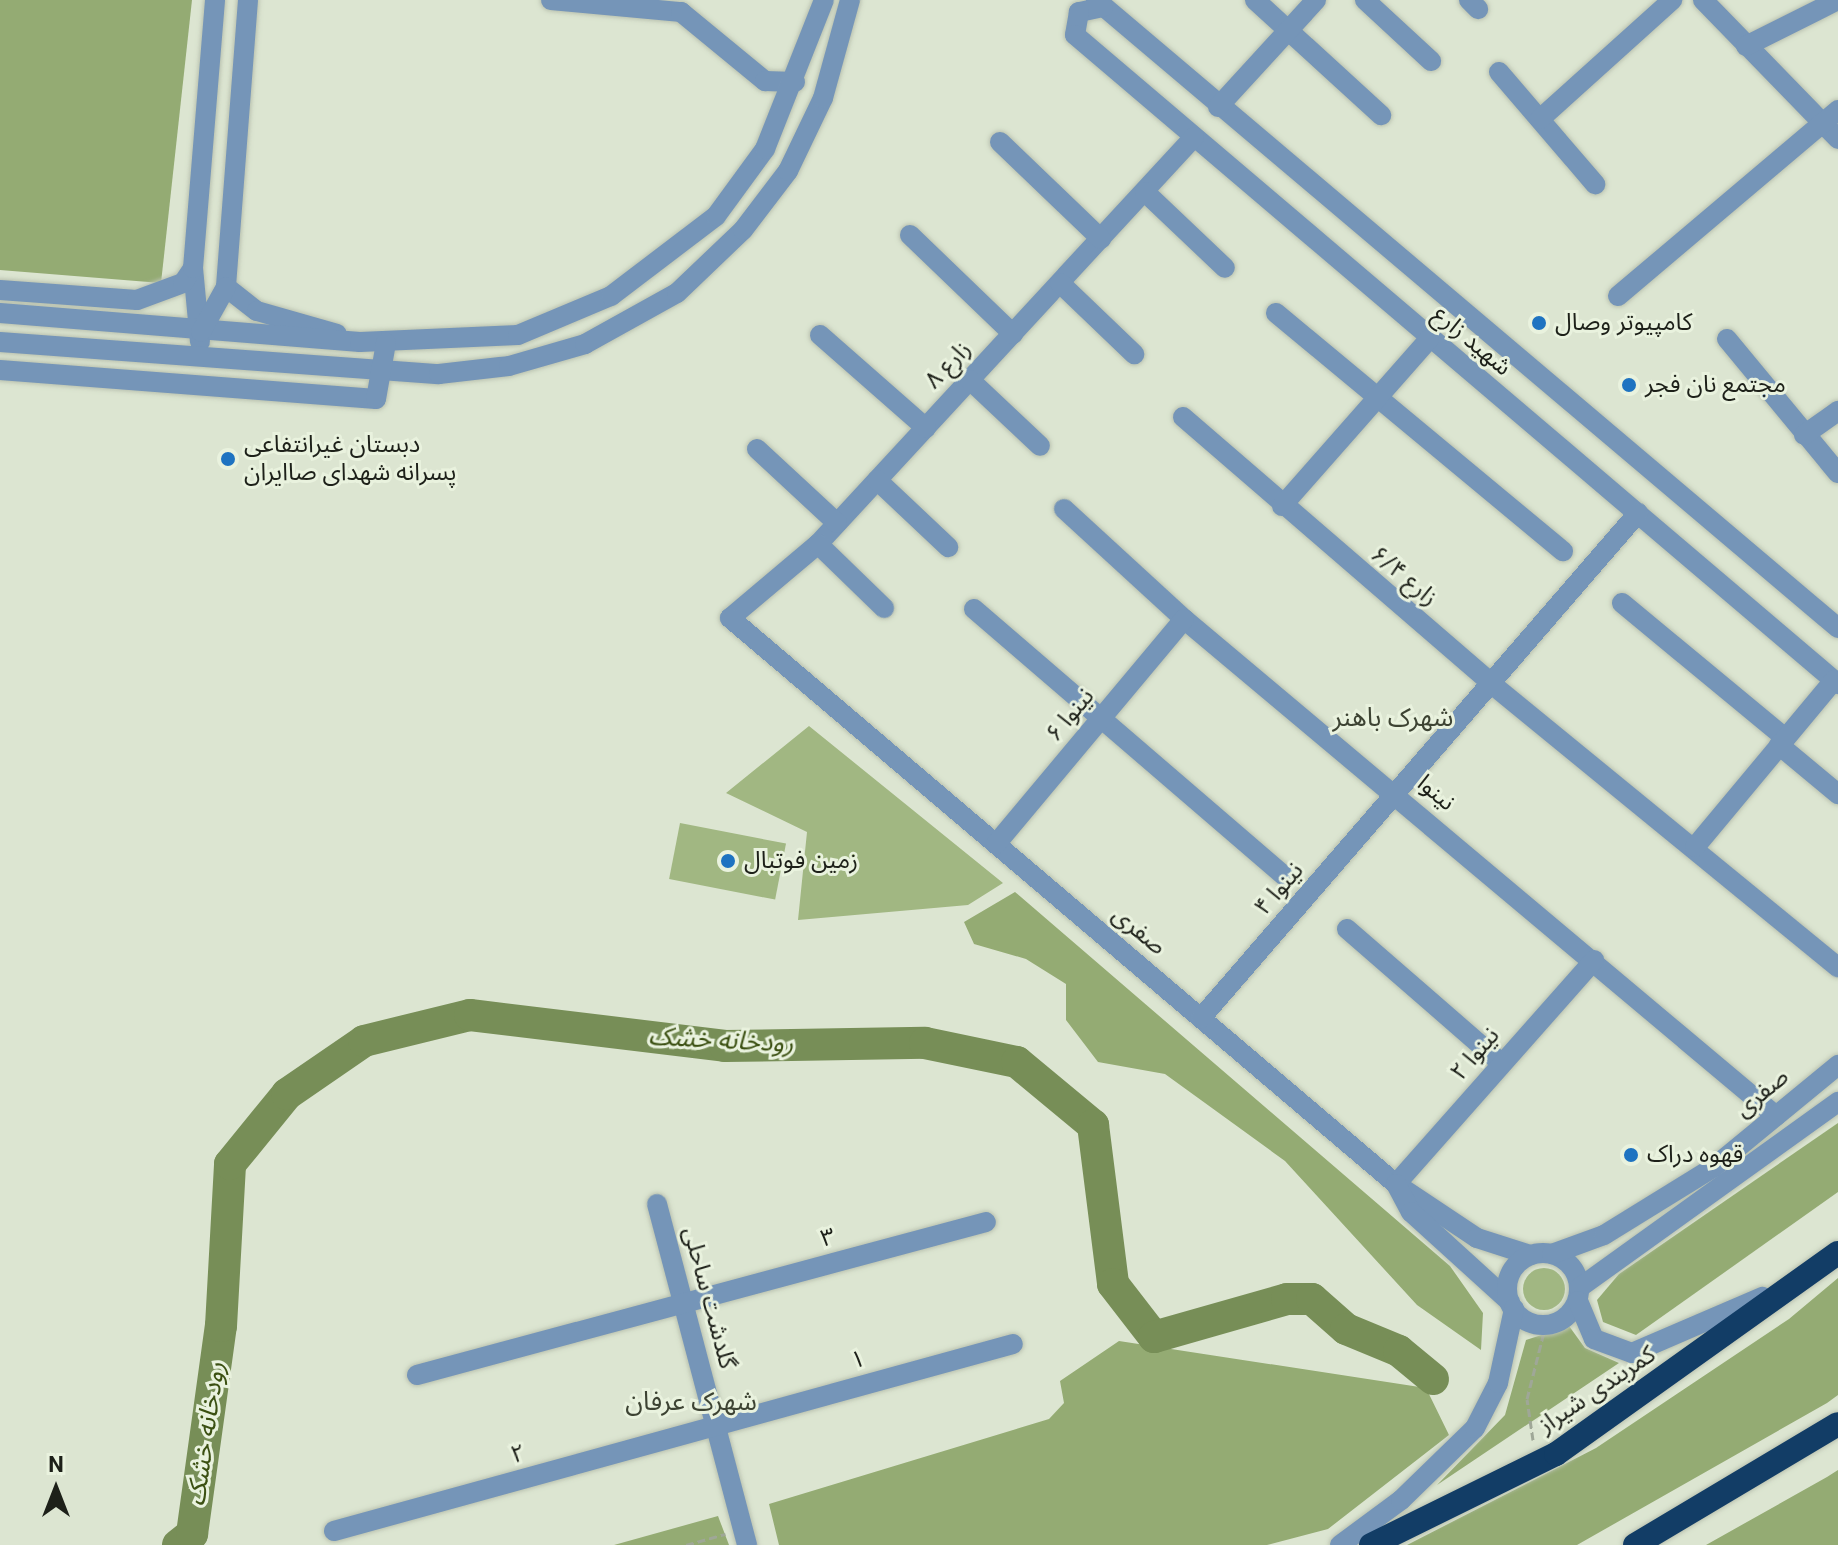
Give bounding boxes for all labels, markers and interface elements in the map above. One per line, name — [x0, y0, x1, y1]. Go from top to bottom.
street label: شهید زارع — [1427, 300, 1517, 382]
place label: کامپیوتر وصال — [1555, 309, 1692, 337]
marker: کامپیوتر وصال — [1530, 314, 1548, 332]
street label: ۸ زارع — [919, 335, 977, 395]
place label: مجتمع نان فجر — [1645, 371, 1786, 399]
marker: مجتمع نان فجر — [1620, 376, 1638, 394]
place label: دبستان غیرانتفاعی پسرانه شهدای صاایران — [244, 431, 457, 487]
marker: دبستان غیرانتفاعی پسرانه شهدای صاایران — [219, 450, 237, 468]
street label: ۶/۴ زارع — [1365, 540, 1443, 612]
street label: ۶ نینوا — [1040, 683, 1100, 747]
district label: شهرک باهنر — [1333, 702, 1453, 734]
street label: نینوا — [1411, 769, 1461, 817]
place label: زمین فوتبال — [744, 847, 858, 875]
marker: زمین فوتبال — [719, 852, 737, 870]
street label: ۴ نینوا — [1248, 857, 1310, 921]
street label: صفری — [1106, 900, 1172, 962]
water label: رودخانه خشک — [648, 1021, 794, 1059]
street label: ۲ نینوا — [1444, 1022, 1506, 1086]
street label: صفری — [1729, 1063, 1795, 1123]
place label: قهوه دراک — [1647, 1141, 1743, 1169]
marker: قهوه دراک — [1622, 1146, 1640, 1164]
street label: ۳ — [818, 1222, 838, 1254]
street label: گلدشت ساحلی — [676, 1224, 742, 1372]
street label: کمربندی شیراز — [1533, 1340, 1661, 1440]
street label: ۱ — [848, 1344, 868, 1376]
water label: رودخانه خشک — [180, 1360, 232, 1508]
district label: شهرک عرفان — [625, 1386, 757, 1418]
street label: ۲ — [508, 1438, 528, 1470]
north arrow — [16, 1449, 96, 1529]
text: N — [48, 1452, 64, 1477]

